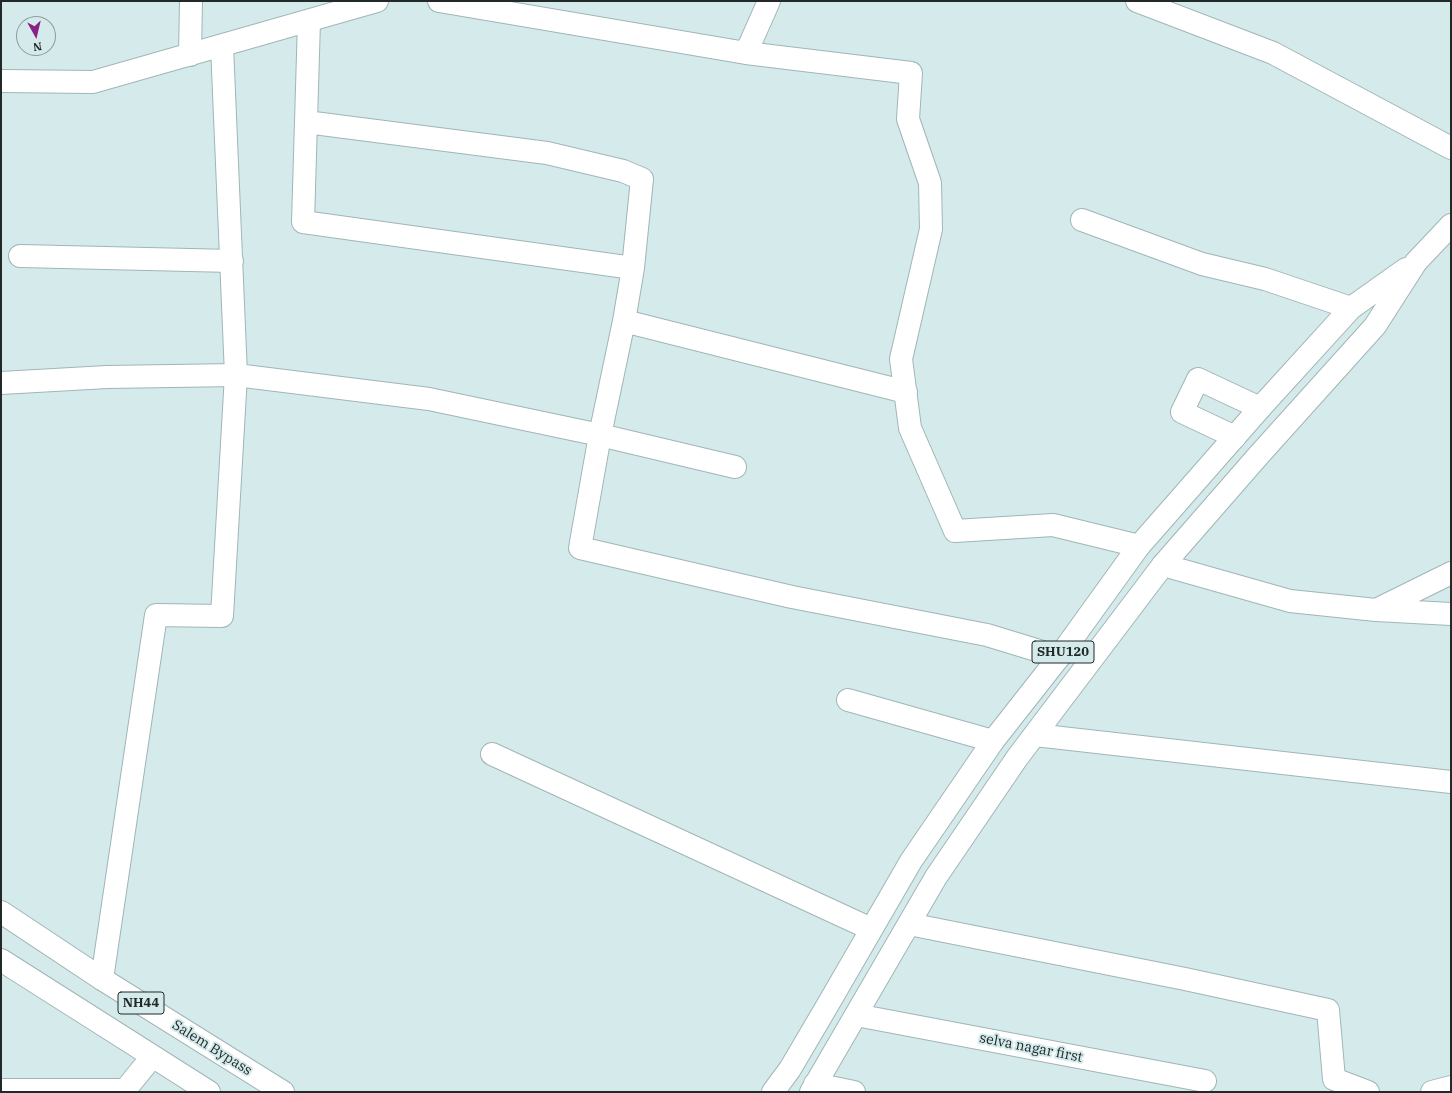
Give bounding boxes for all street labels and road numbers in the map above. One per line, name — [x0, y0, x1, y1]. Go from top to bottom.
road number: SHU120 — [1032, 641, 1094, 663]
road number: NH44 — [118, 992, 164, 1014]
street label: Salem Bypass — [169, 1017, 255, 1079]
street label: selva nagar first — [978, 1030, 1084, 1066]

